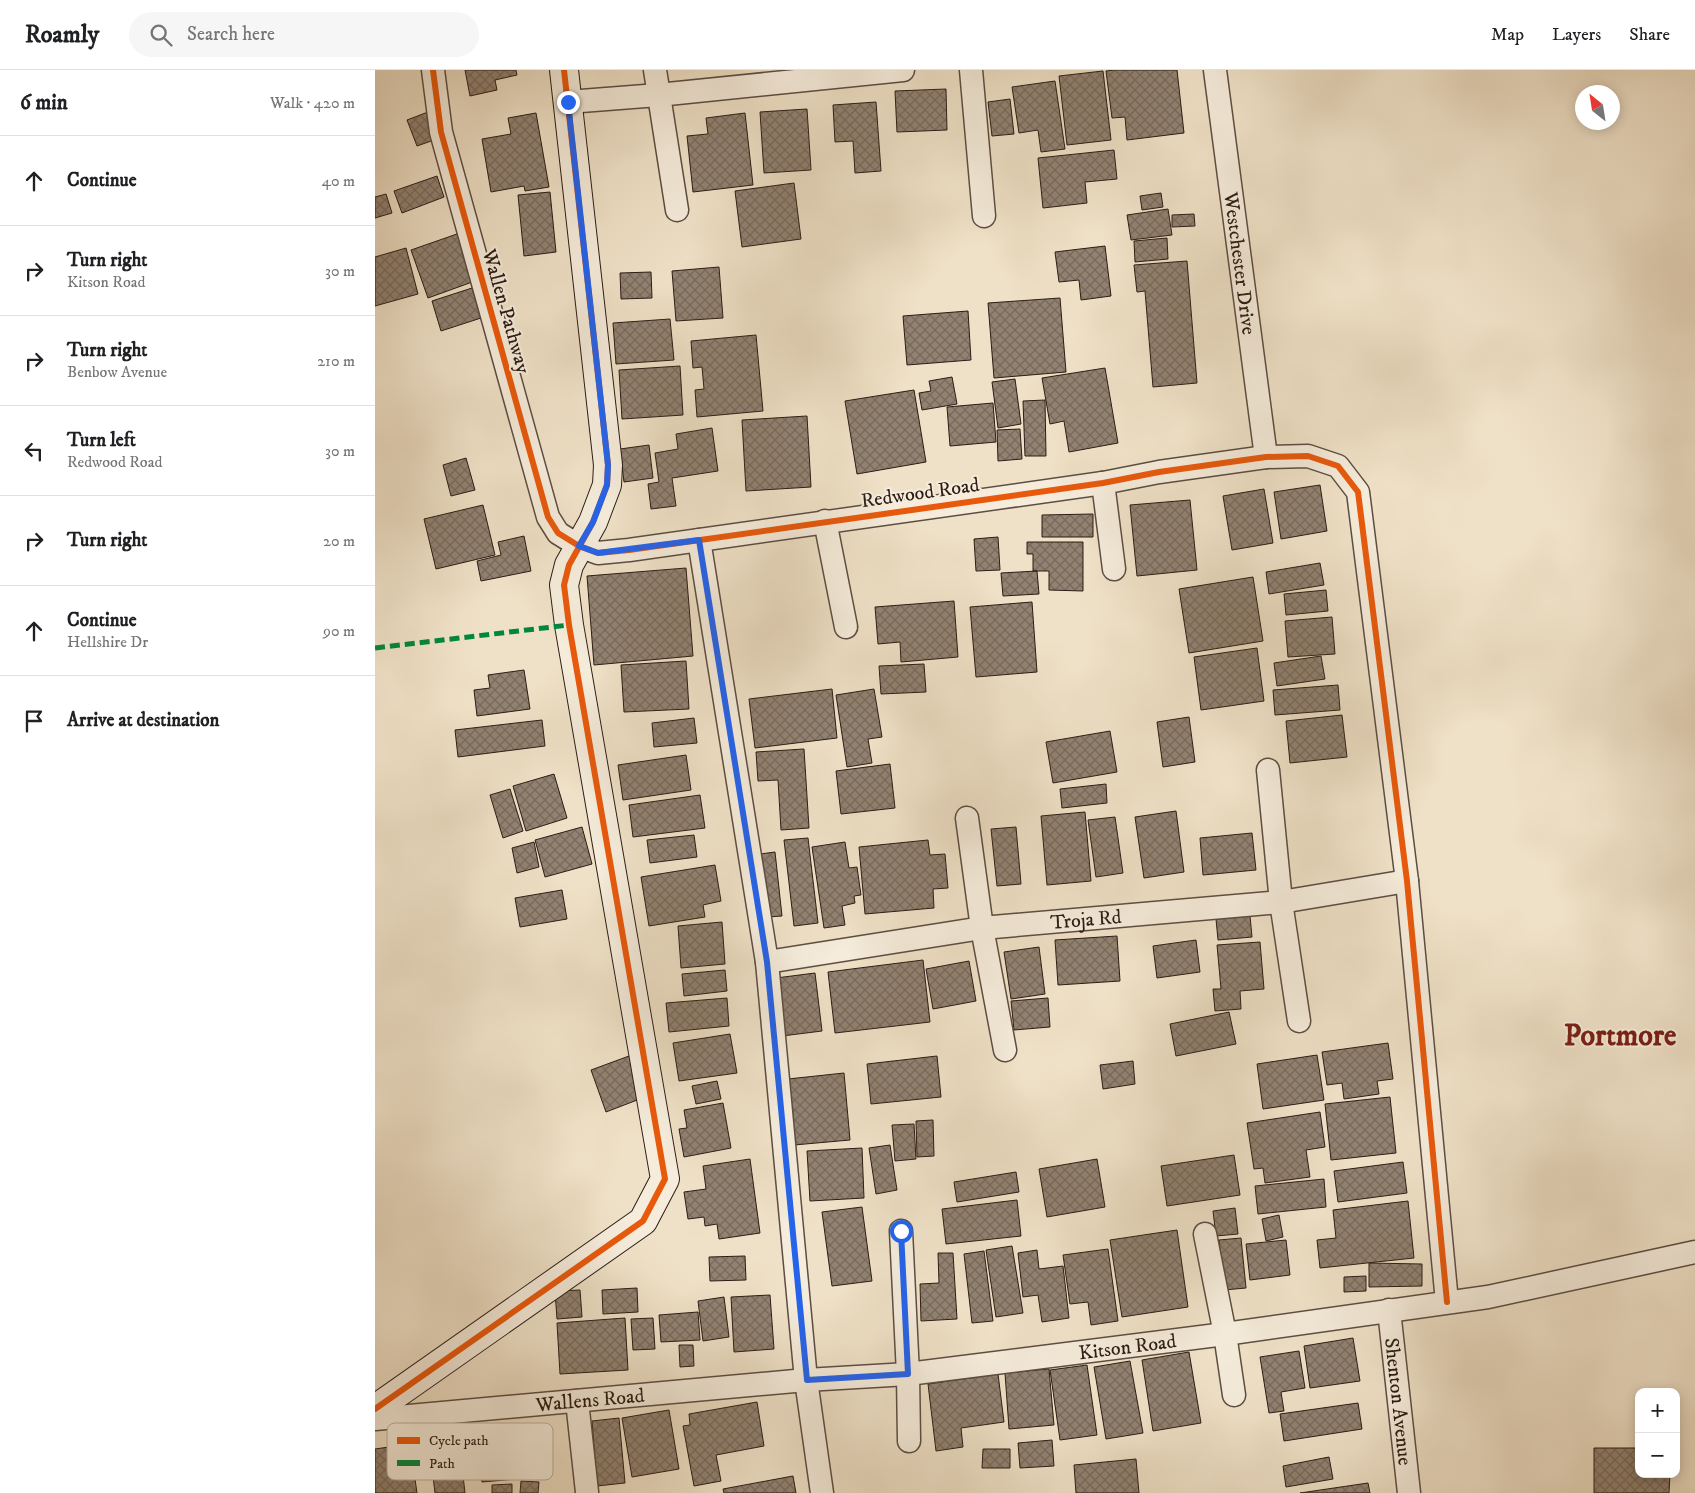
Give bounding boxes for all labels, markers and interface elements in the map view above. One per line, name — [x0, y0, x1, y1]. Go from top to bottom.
search box — [129, 12, 479, 57]
text: Roamly — [25, 20, 99, 50]
icon: search — [147, 21, 175, 49]
text: Search here — [187, 23, 275, 46]
text: Map — [1491, 24, 1524, 46]
text: Layers — [1552, 24, 1601, 46]
text: Share — [1629, 24, 1670, 46]
north arrow — [1575, 85, 1620, 130]
text: 6 min — [20, 90, 68, 116]
route end — [557, 91, 580, 114]
text: Walk · 420 m — [270, 93, 355, 113]
icon: ahead — [20, 167, 48, 195]
text: Continue — [67, 169, 137, 192]
text: 40 m — [322, 171, 355, 191]
street label: Westchester Drive — [1217, 190, 1261, 336]
street label: Wallen Pathway — [476, 245, 535, 377]
text: Turn right — [67, 249, 147, 272]
icon: right — [20, 257, 48, 285]
text: 30 m — [325, 261, 355, 281]
text: Kitson Road — [67, 272, 145, 292]
text: Turn right — [67, 339, 147, 362]
icon: right — [20, 347, 48, 375]
text: 210 m — [317, 351, 355, 371]
text: Benbow Avenue — [67, 362, 167, 382]
text: Turn left — [67, 429, 136, 452]
icon: left — [20, 437, 48, 465]
text: 30 m — [325, 441, 355, 461]
text: Redwood Road — [67, 452, 162, 472]
street label: Redwood Road — [859, 473, 981, 514]
icon: right — [20, 527, 48, 555]
text: Turn right — [67, 529, 147, 552]
text: 20 m — [323, 531, 355, 551]
text: Continue — [67, 609, 137, 632]
icon: ahead — [20, 617, 48, 645]
text: 90 m — [323, 621, 355, 641]
text: Hellshire Dr — [67, 632, 148, 652]
icon: arrive — [20, 707, 48, 735]
text: Arrive at destination — [67, 709, 219, 732]
street label: Troja Rd — [1050, 905, 1123, 936]
district label: Portmore — [1564, 1018, 1677, 1055]
route start — [890, 1220, 913, 1243]
street label: Kitson Road — [1077, 1329, 1178, 1366]
street label: Shenton Avenue — [1378, 1337, 1417, 1467]
street label: Wallens Road — [534, 1384, 646, 1418]
map controls — [1635, 1388, 1680, 1478]
button: + — [1635, 1388, 1680, 1433]
legend — [387, 1423, 553, 1480]
text: Cycle path — [429, 1432, 489, 1450]
button: − — [1635, 1433, 1680, 1478]
text: Path — [429, 1455, 456, 1473]

